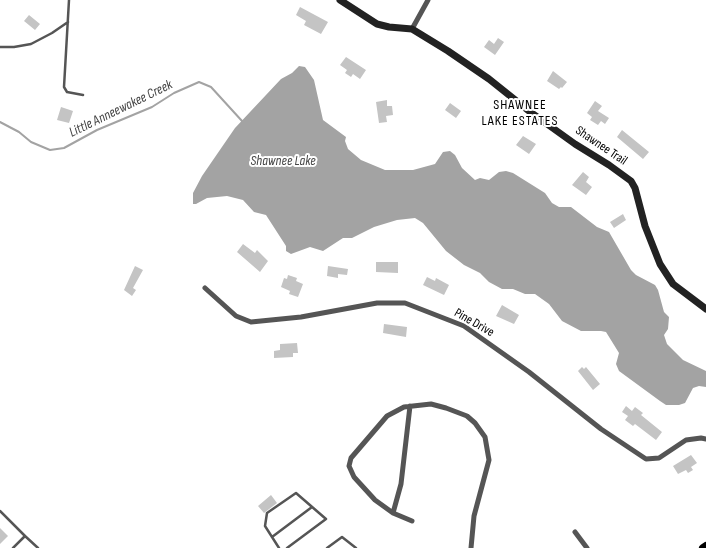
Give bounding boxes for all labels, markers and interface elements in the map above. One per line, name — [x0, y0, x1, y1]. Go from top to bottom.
water label: Little Anneewakee Creek — [67, 77, 175, 141]
district label: SHAWNEE LAKE ESTATES — [481, 97, 559, 130]
street label: Shawnee Trail — [572, 123, 630, 169]
water label: Shawnee Lake — [250, 153, 316, 169]
street label: Pine Drive — [451, 305, 497, 341]

